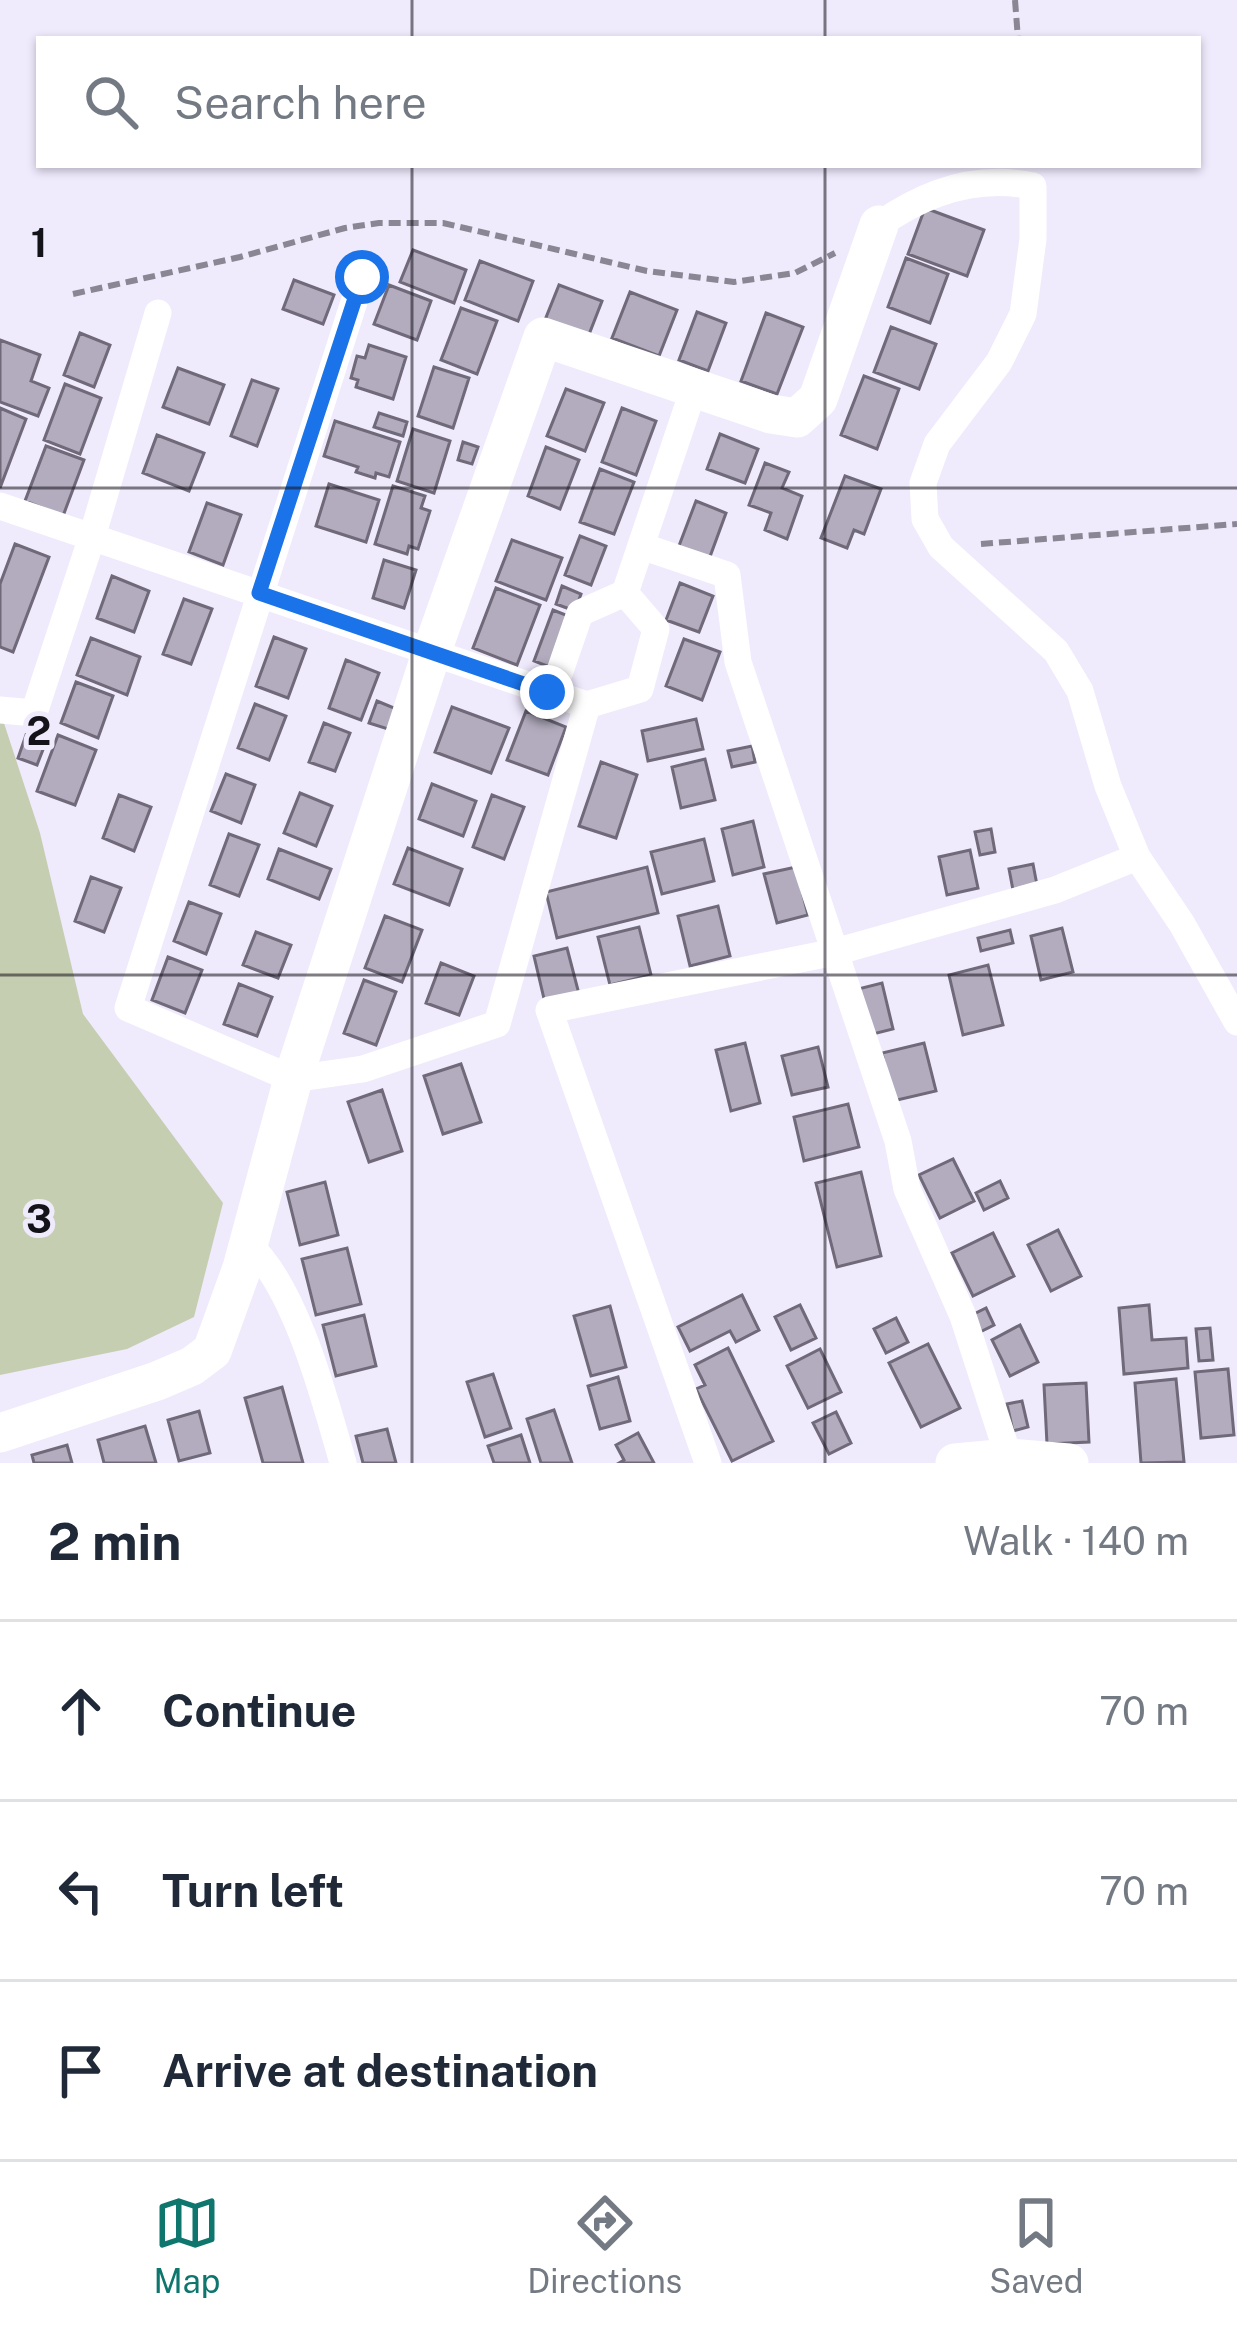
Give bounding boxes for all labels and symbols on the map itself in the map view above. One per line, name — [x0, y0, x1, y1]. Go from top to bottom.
text: 1 — [31, 220, 47, 266]
route start — [335, 250, 389, 304]
route end — [520, 665, 574, 719]
text: 2 — [27, 708, 51, 754]
text: 3 — [26, 1196, 52, 1242]

